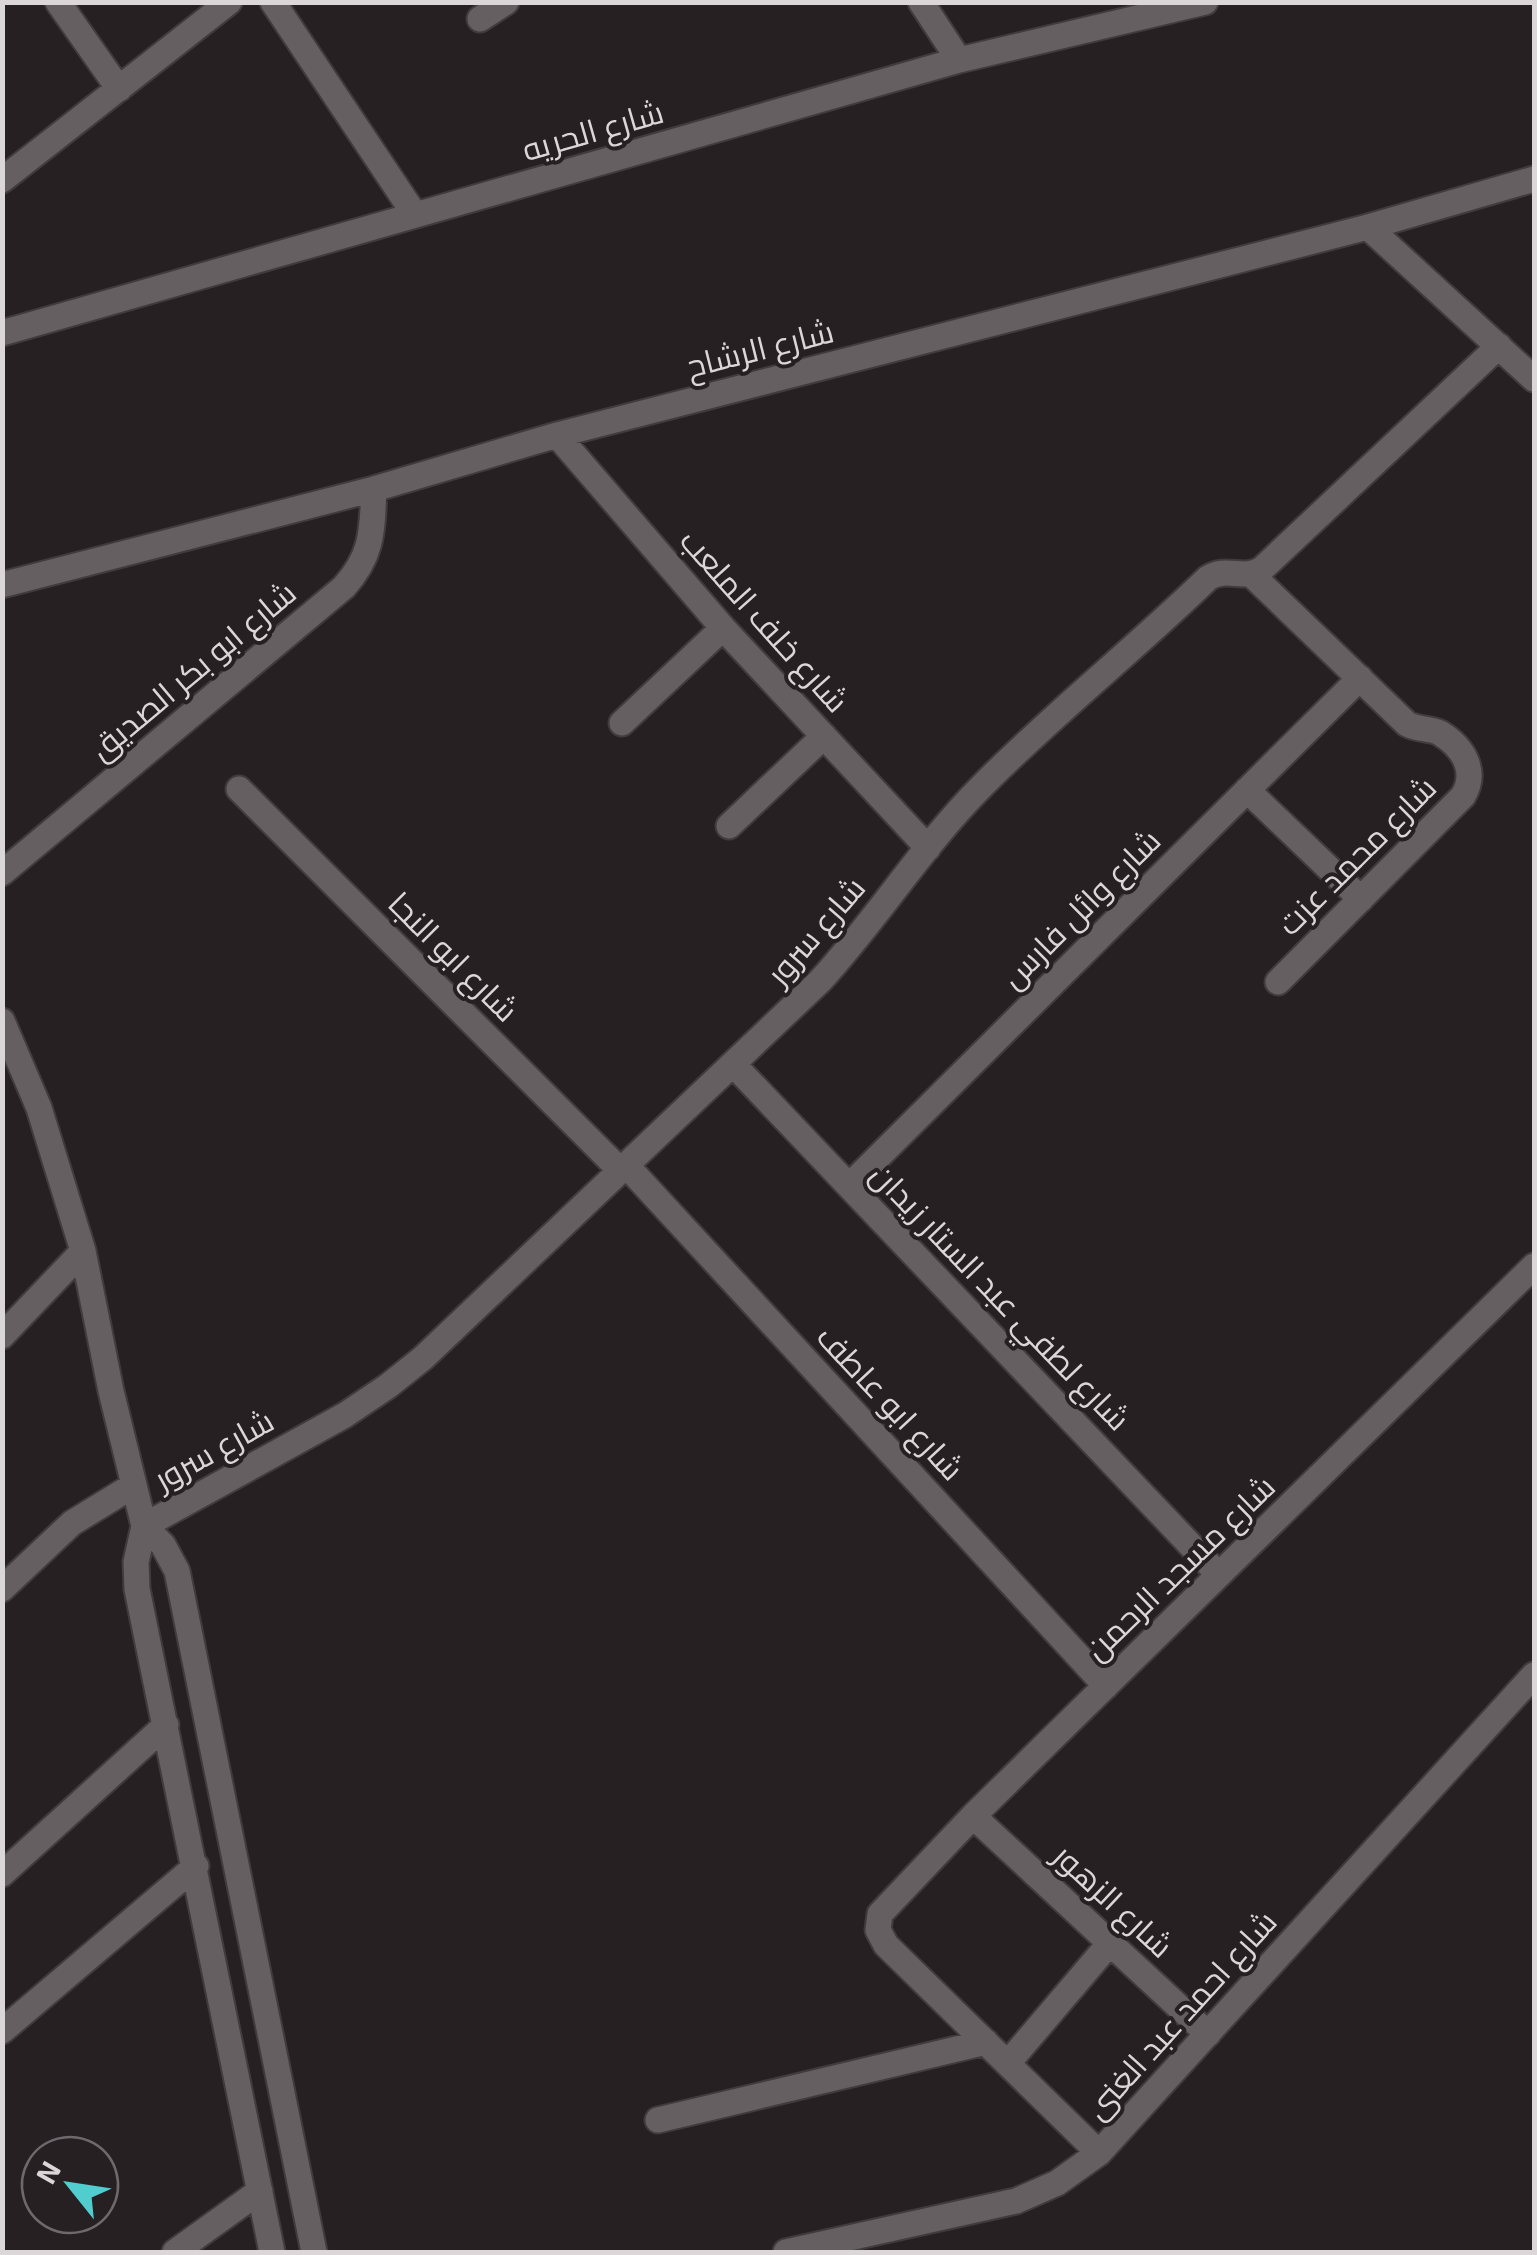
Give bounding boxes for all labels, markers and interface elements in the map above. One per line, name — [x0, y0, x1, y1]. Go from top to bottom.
street label: شارع الحريه — [518, 91, 669, 172]
street label: شارع الرشاح — [682, 310, 838, 389]
street label: شارع خلف الملعب — [670, 520, 858, 722]
street label: شارع ابو بكر الصديق — [81, 572, 306, 771]
street label: شارع محمد عزت — [1268, 767, 1446, 945]
street label: شارع وائل فارس — [992, 820, 1171, 999]
street label: شارع سرور — [756, 868, 875, 996]
street label: شارع ابو النجا — [378, 883, 527, 1032]
street label: شارع لطفي عبد الستار زيدان — [858, 1154, 1139, 1443]
street label: شارع ابو عاطف — [806, 1316, 973, 1490]
street label: شارع سرور — [145, 1400, 282, 1502]
street label: شارع مسجد الرحمن — [1076, 1466, 1285, 1670]
street label: شارع الزهور — [1042, 1834, 1182, 1968]
street label: شارع احمد عبد الغنى — [1076, 1902, 1287, 2129]
north arrow — [20, 2135, 120, 2235]
text: N — [28, 2155, 67, 2189]

